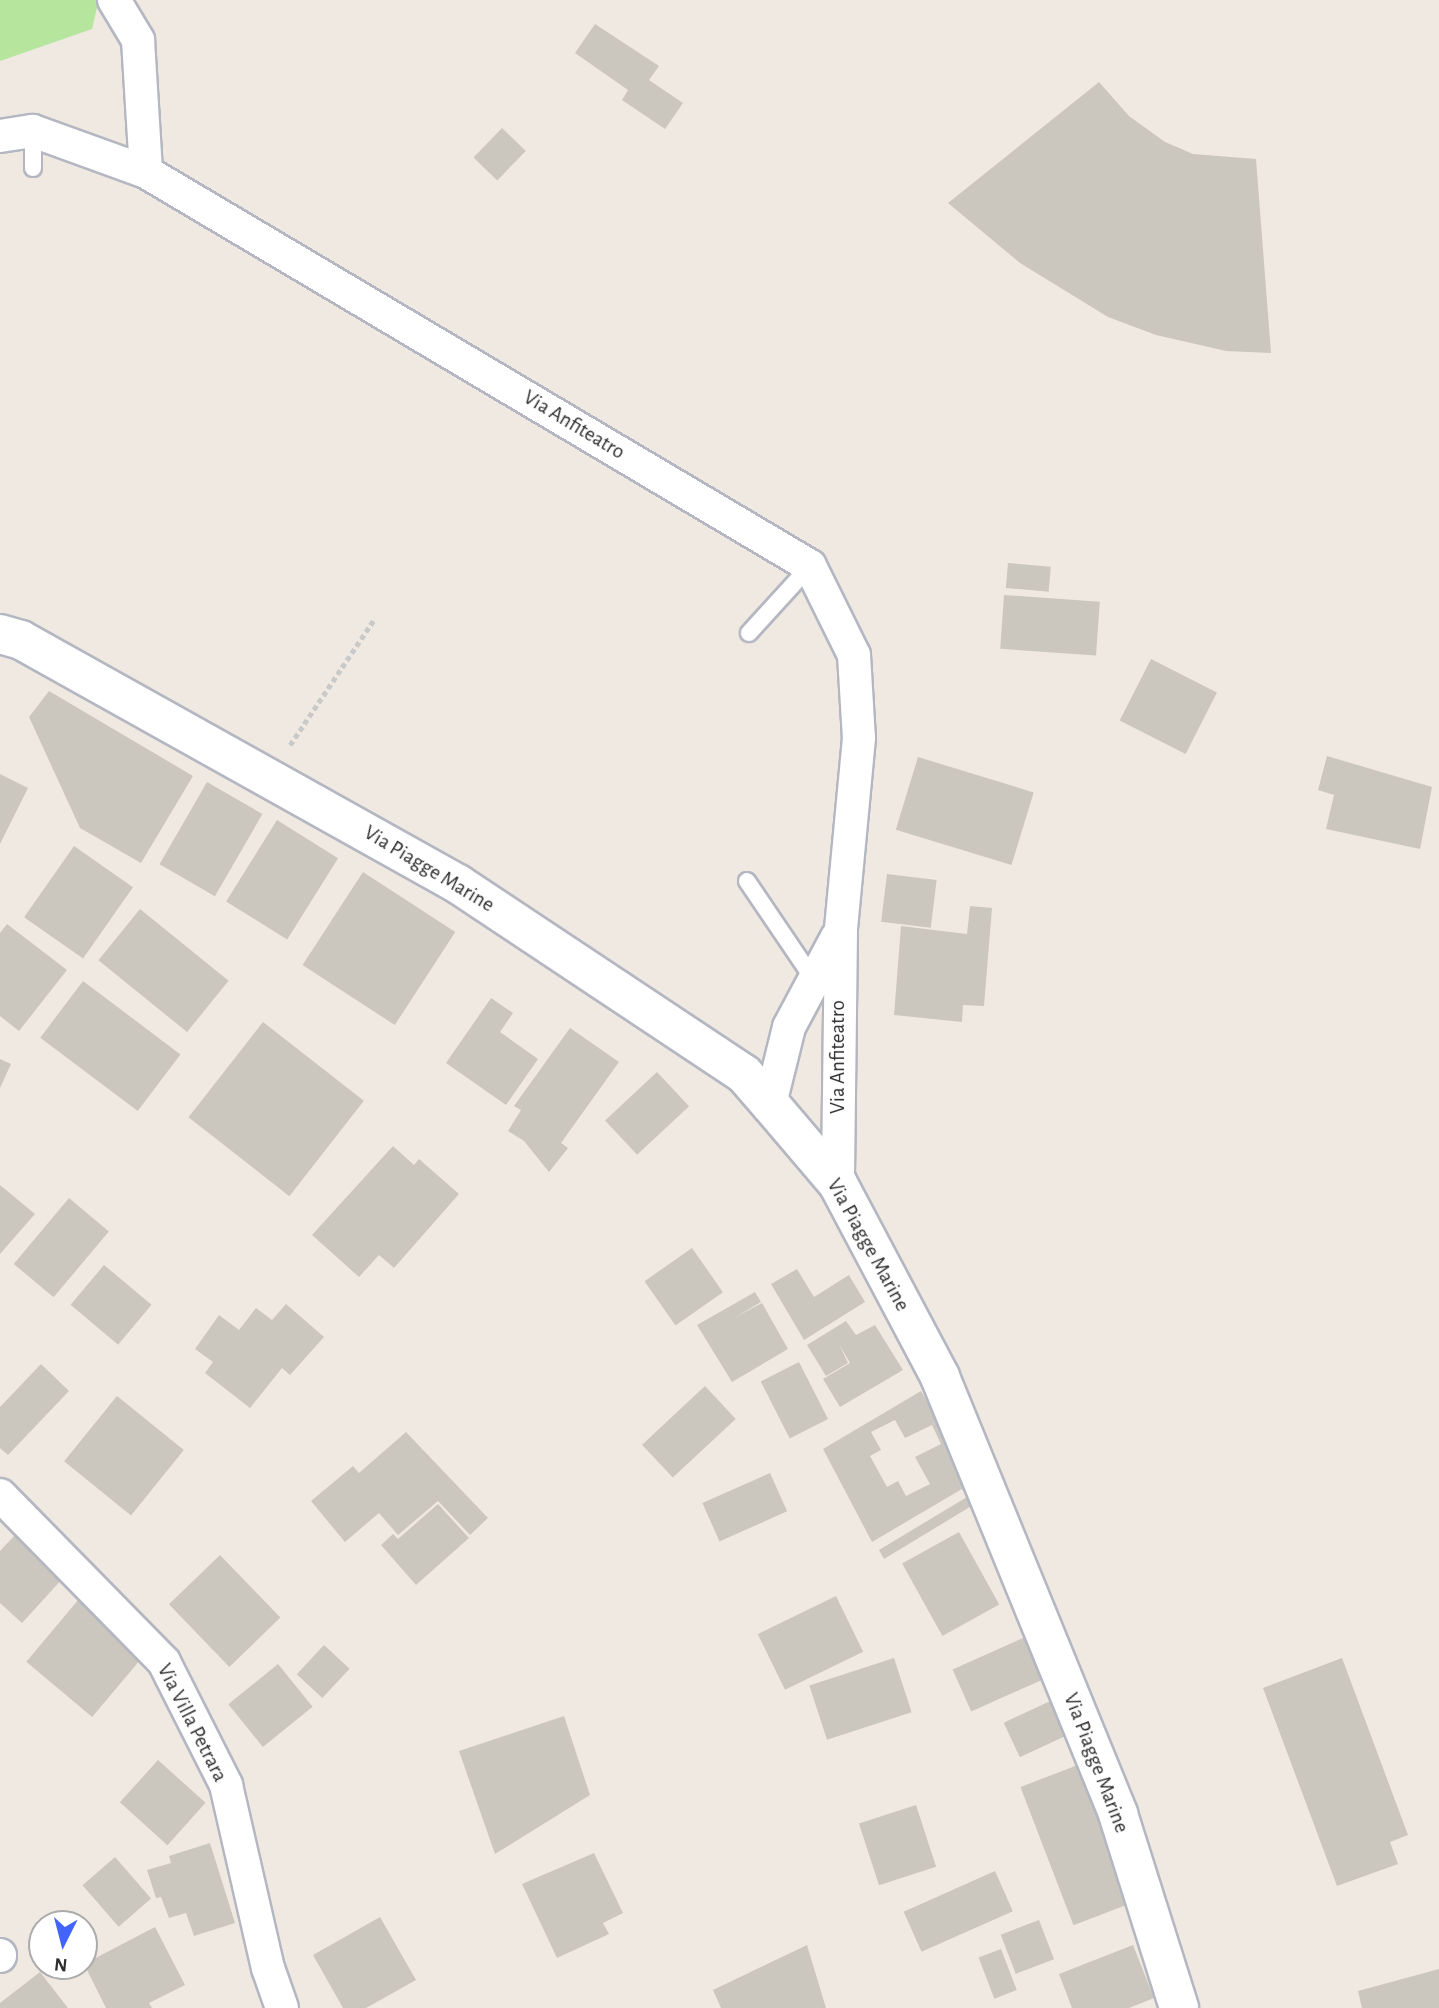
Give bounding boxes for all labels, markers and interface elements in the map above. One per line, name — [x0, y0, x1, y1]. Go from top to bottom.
street label: Via Anfiteatro — [519, 385, 629, 465]
street label: Via Piagge Marine — [359, 820, 499, 918]
street label: Via Anfiteatro — [825, 1000, 851, 1114]
street label: Via Piagge Marine — [821, 1174, 915, 1316]
street label: Via Villa Petrara — [151, 1660, 233, 1786]
street label: Via Piagge Marine — [1058, 1690, 1134, 1836]
north arrow — [28, 1910, 98, 1980]
text: N — [53, 1954, 69, 1975]

